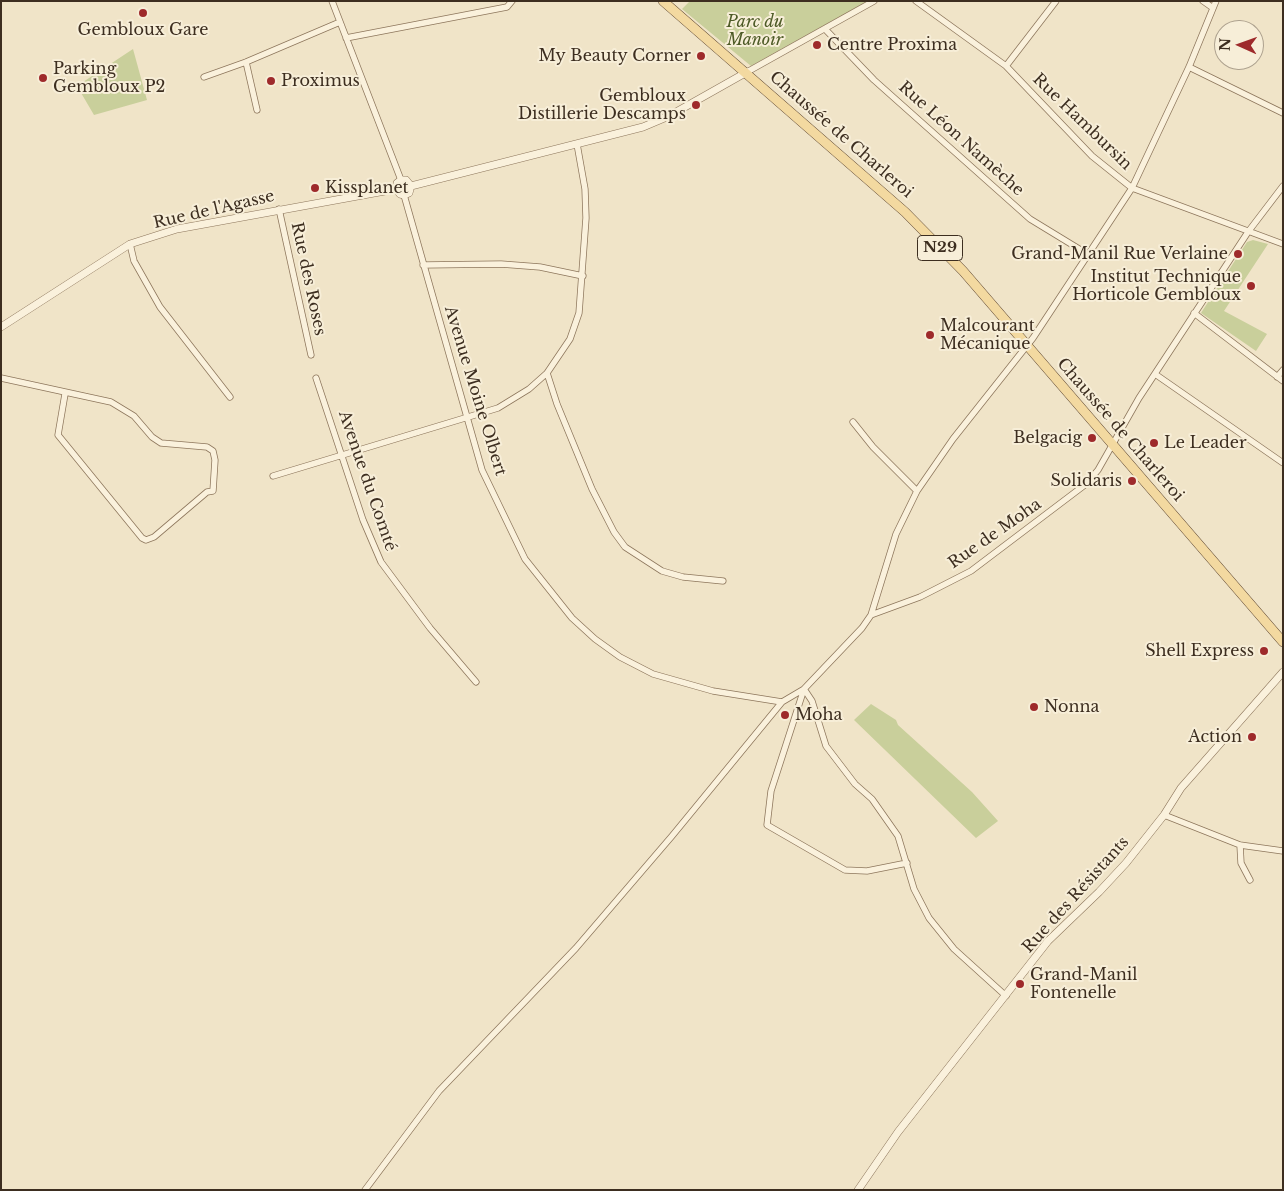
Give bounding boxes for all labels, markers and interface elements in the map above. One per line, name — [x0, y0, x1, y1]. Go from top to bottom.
marker: Gembloux Gare — [137, 7, 149, 19]
park label: Parc du Manoir — [726, 12, 784, 50]
place label: Gembloux Gare — [78, 20, 208, 40]
north arrow — [1214, 20, 1264, 70]
place label: Centre Proxima — [827, 35, 957, 55]
text: N — [1216, 38, 1234, 51]
marker: Centre Proxima — [811, 39, 823, 51]
place label: My Beauty Corner — [539, 46, 691, 66]
marker: My Beauty Corner — [695, 50, 707, 62]
place label: Parking Gembloux P2 — [53, 59, 165, 97]
street label: Chaussée de Charleroi — [765, 68, 917, 202]
street label: Rue Hambursin — [1028, 70, 1136, 174]
place label: Proximus — [281, 71, 360, 91]
marker: Parking Gembloux P2 — [37, 72, 49, 84]
marker: Proximus — [265, 75, 277, 87]
street label: Rue Léon Namèche — [894, 78, 1028, 200]
place label: Gembloux Distillerie Descamps — [518, 86, 686, 124]
marker: Gembloux Distillerie Descamps — [690, 99, 702, 111]
place label: Kissplanet — [325, 178, 409, 198]
marker: Kissplanet — [309, 182, 321, 194]
street label: Rue de l'Agasse — [152, 187, 276, 233]
street label: Rue des Roses — [287, 221, 329, 337]
road number: N29 — [918, 236, 962, 260]
place label: Grand-Manil Rue Verlaine — [1011, 244, 1228, 264]
marker: Grand-Manil Rue Verlaine — [1232, 248, 1244, 260]
place label: Institut Technique Horticole Gembloux — [1072, 267, 1241, 305]
marker: Institut Technique Horticole Gembloux — [1245, 280, 1257, 292]
street label: Avenue Moine Olbert — [440, 304, 510, 478]
place label: Malcourant Mécanique — [940, 316, 1035, 354]
marker: Malcourant Mécanique — [924, 329, 936, 341]
street label: Chaussée de Charleroi — [1053, 354, 1187, 506]
street label: Avenue du Comté — [334, 408, 400, 554]
place label: Belgacig — [1013, 428, 1082, 448]
marker: Belgacig — [1086, 432, 1098, 444]
place label: Le Leader — [1164, 433, 1247, 453]
marker: Le Leader — [1148, 437, 1160, 449]
place label: Solidaris — [1051, 471, 1122, 491]
marker: Solidaris — [1126, 475, 1138, 487]
street label: Rue de Moha — [945, 495, 1045, 573]
place label: Shell Express — [1145, 641, 1254, 661]
marker: Shell Express — [1258, 645, 1270, 657]
place label: Nonna — [1044, 697, 1099, 717]
marker: Nonna — [1028, 701, 1040, 713]
place label: Moha — [795, 705, 842, 725]
marker: Moha — [779, 709, 791, 721]
place label: Action — [1188, 727, 1242, 747]
marker: Action — [1246, 731, 1258, 743]
street label: Rue des Résistants — [1019, 833, 1133, 957]
place label: Grand-Manil Fontenelle — [1030, 965, 1137, 1003]
marker: Grand-Manil Fontenelle — [1014, 978, 1026, 990]

